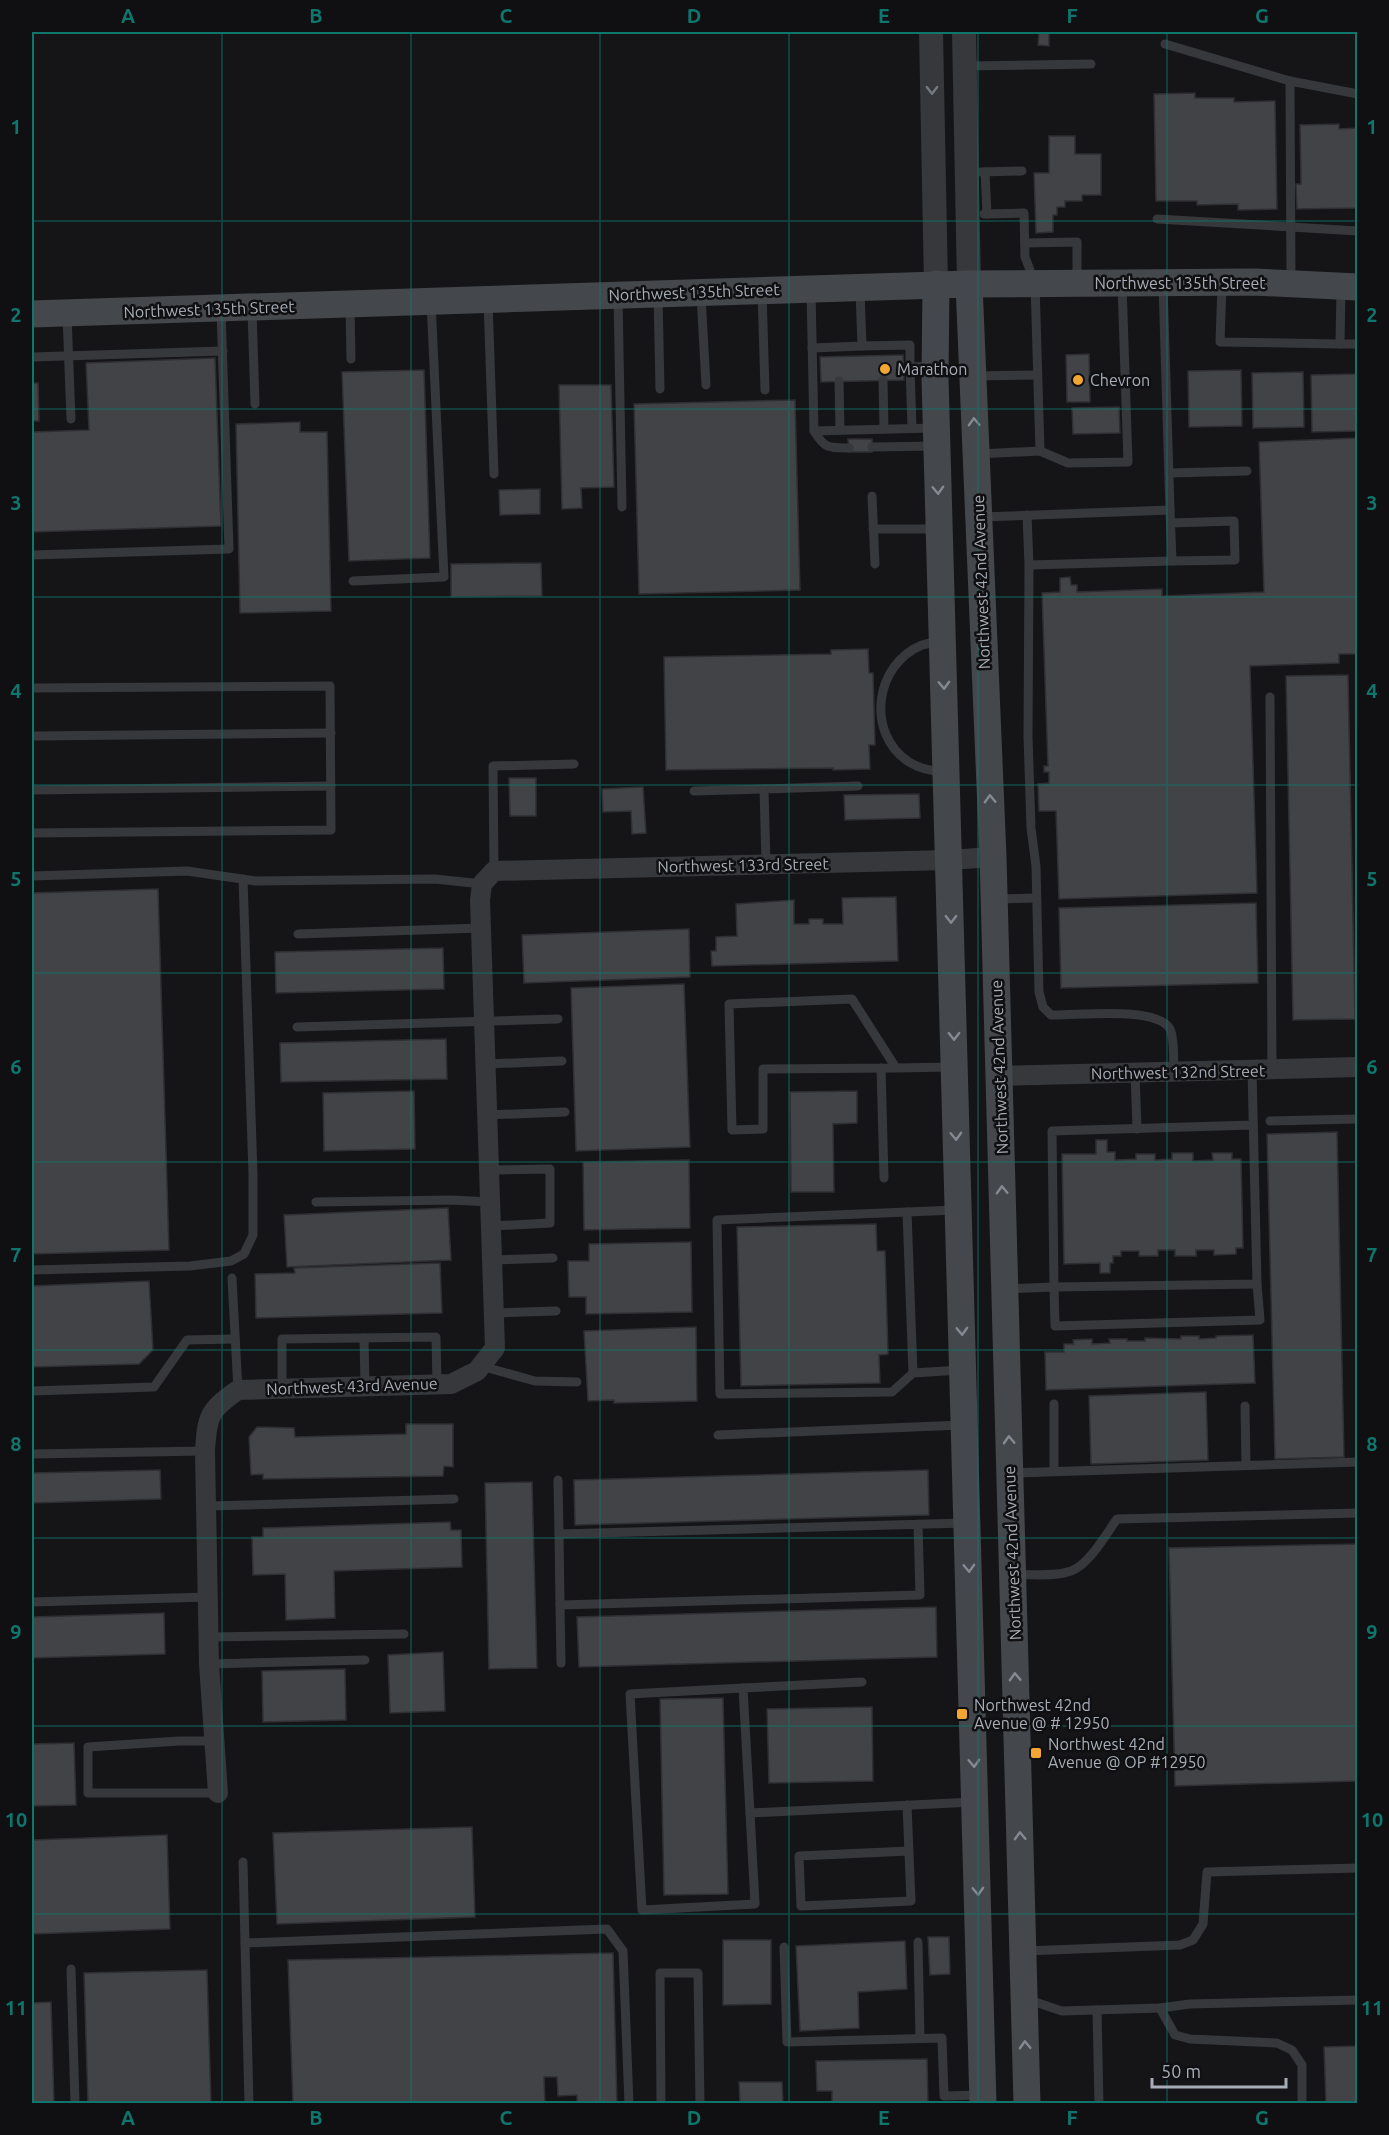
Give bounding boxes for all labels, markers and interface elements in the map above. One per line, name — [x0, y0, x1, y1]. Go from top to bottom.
text: A — [121, 4, 135, 27]
text: B — [309, 4, 323, 27]
text: C — [500, 4, 513, 27]
text: D — [687, 4, 701, 27]
text: E — [878, 4, 890, 27]
text: F — [1066, 4, 1078, 27]
text: G — [1255, 4, 1269, 27]
one-way arrow — [926, 85, 938, 94]
text: 1 — [10, 115, 22, 138]
text: 1 — [1366, 115, 1378, 138]
street label: Northwest 135th Street — [1094, 274, 1266, 292]
street label: Northwest 135th Street — [608, 280, 781, 304]
street label: Northwest 135th Street — [123, 297, 296, 321]
text: 2 — [10, 303, 22, 326]
text: 2 — [1366, 303, 1378, 326]
place label: Marathon — [897, 360, 967, 378]
marker: Marathon — [878, 362, 892, 376]
place label: Chevron — [1090, 371, 1150, 389]
marker: Chevron — [1071, 373, 1085, 387]
one-way arrow — [968, 417, 981, 426]
one-way arrow — [932, 485, 945, 494]
text: 3 — [10, 491, 22, 514]
text: 3 — [1366, 491, 1378, 514]
street label: Northwest 42nd Avenue — [969, 494, 993, 670]
text: 4 — [10, 679, 22, 702]
text: 4 — [1366, 679, 1378, 702]
one-way arrow — [938, 680, 950, 689]
one-way arrow — [984, 794, 997, 803]
street label: Northwest 133rd Street — [657, 854, 829, 875]
text: 5 — [10, 867, 22, 890]
text: 5 — [1366, 867, 1378, 890]
one-way arrow — [944, 914, 957, 923]
street label: Northwest 42nd Avenue — [987, 979, 1011, 1155]
one-way arrow — [947, 1032, 960, 1041]
text: 6 — [10, 1055, 22, 1078]
text: 6 — [1366, 1055, 1378, 1078]
street label: Northwest 132nd Street — [1091, 1061, 1266, 1083]
one-way arrow — [950, 1131, 963, 1140]
one-way arrow — [996, 1185, 1008, 1194]
text: 7 — [10, 1243, 22, 1266]
text: 7 — [1366, 1243, 1378, 1266]
one-way arrow — [956, 1326, 968, 1335]
street label: Northwest 43rd Avenue — [266, 1374, 438, 1398]
text: 8 — [10, 1432, 22, 1455]
text: 8 — [1366, 1432, 1378, 1455]
one-way arrow — [1002, 1435, 1015, 1444]
street label: Northwest 42nd Avenue — [1000, 1465, 1024, 1641]
one-way arrow — [962, 1563, 975, 1572]
text: 9 — [10, 1620, 22, 1643]
text: 9 — [1366, 1620, 1378, 1643]
one-way arrow — [1009, 1672, 1022, 1681]
place label: Northwest 42nd Avenue @ # 12950 — [974, 1696, 1110, 1732]
marker: Northwest 42nd Avenue @ # 12950 — [955, 1707, 969, 1721]
place label: Northwest 42nd Avenue @ OP #12950 — [1048, 1735, 1206, 1771]
marker: Northwest 42nd Avenue @ OP #12950 — [1029, 1746, 1043, 1760]
one-way arrow — [968, 1758, 980, 1767]
text: 10 — [5, 1808, 27, 1831]
text: 10 — [1361, 1808, 1383, 1831]
one-way arrow — [1014, 1832, 1026, 1841]
one-way arrow — [971, 1886, 984, 1895]
text: 11 — [5, 1996, 27, 2019]
text: 11 — [1361, 1996, 1383, 2019]
one-way arrow — [1019, 2041, 1032, 2050]
scale bar — [1152, 2051, 1286, 2089]
text: 50 m — [1161, 2061, 1201, 2081]
text: A — [121, 2106, 135, 2129]
text: B — [309, 2106, 323, 2129]
text: C — [500, 2106, 513, 2129]
text: D — [687, 2106, 701, 2129]
text: E — [878, 2106, 890, 2129]
text: F — [1066, 2106, 1078, 2129]
text: G — [1255, 2106, 1269, 2129]

